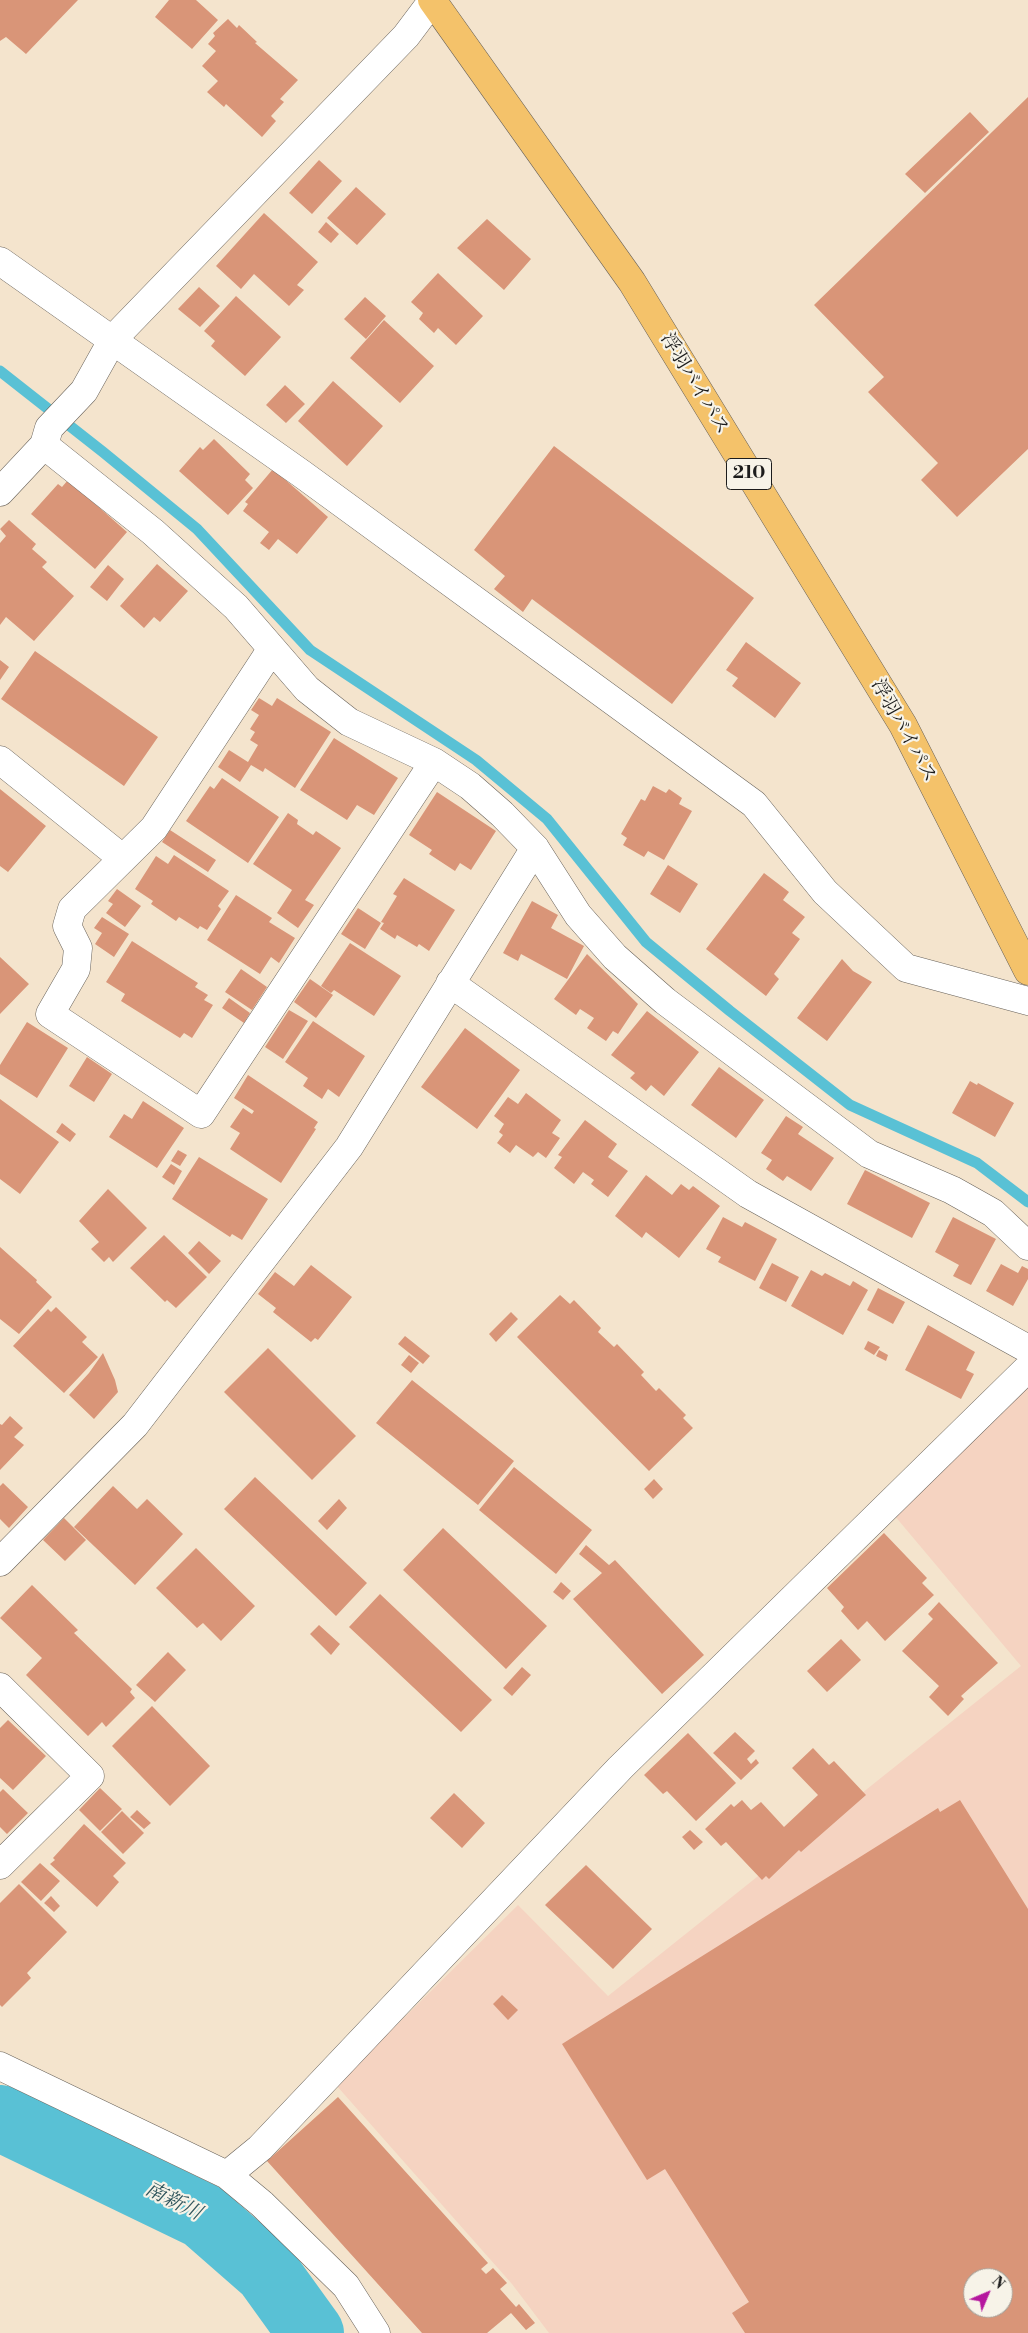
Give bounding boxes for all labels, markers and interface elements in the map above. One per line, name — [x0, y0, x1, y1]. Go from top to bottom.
street label: 浮羽バイパス — [655, 329, 733, 439]
road number: 210 — [726, 458, 772, 489]
street label: 浮羽バイパス — [865, 676, 941, 786]
water label: 南新川 — [141, 2178, 205, 2226]
north arrow — [963, 2268, 1013, 2318]
text: N — [988, 2273, 1008, 2293]

